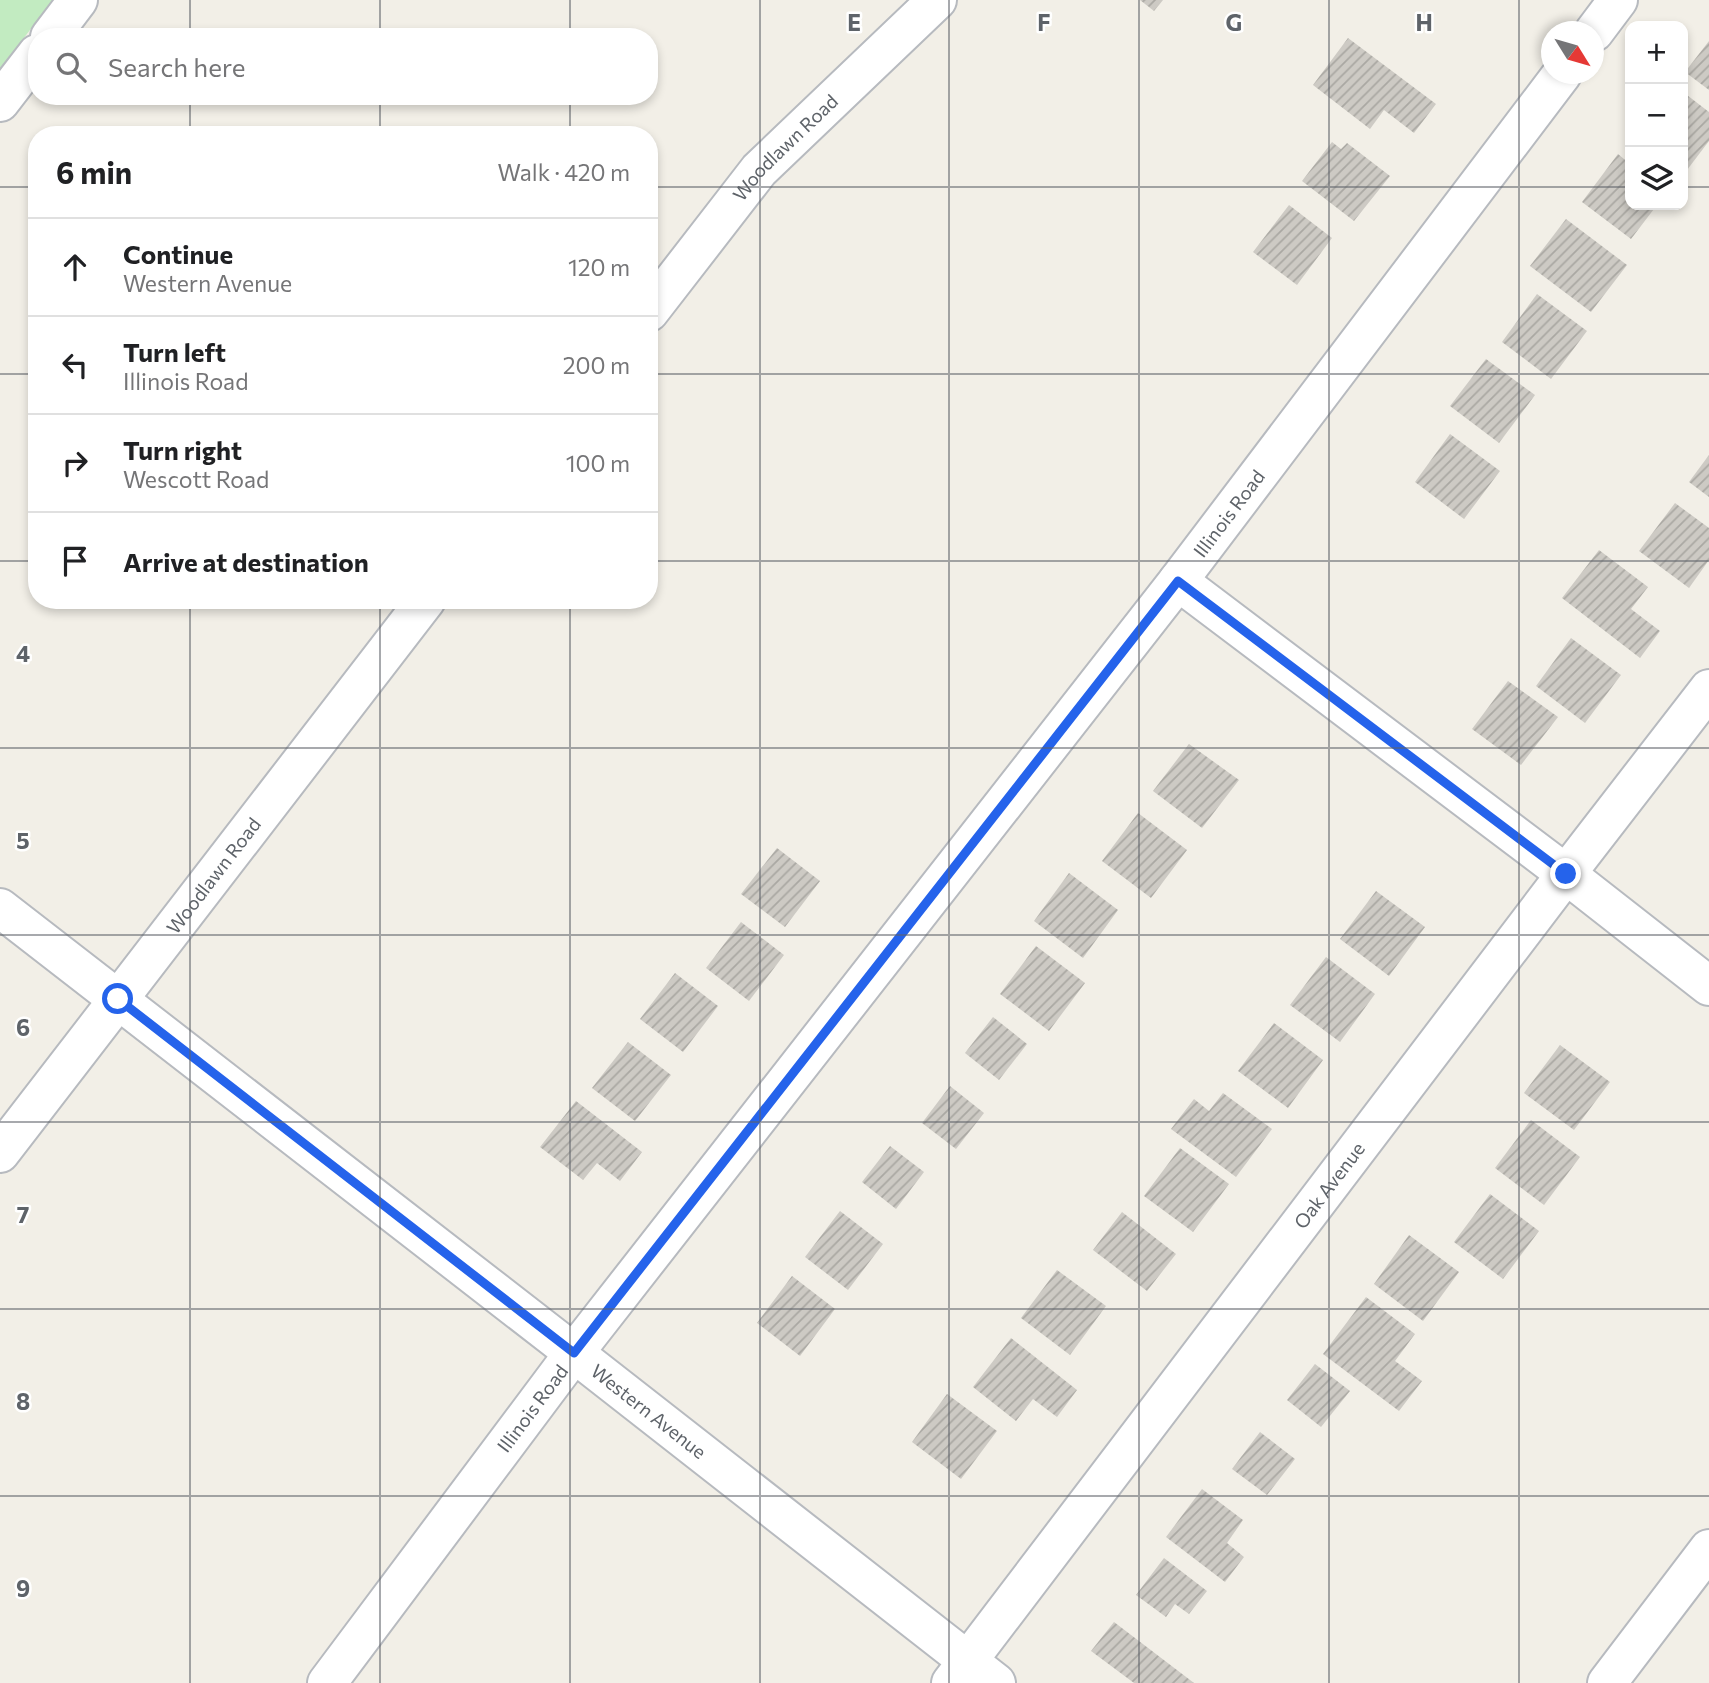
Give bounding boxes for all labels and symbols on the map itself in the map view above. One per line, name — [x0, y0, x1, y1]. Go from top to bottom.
text: E — [847, 8, 861, 36]
text: F — [1037, 8, 1051, 36]
text: G — [1226, 8, 1242, 36]
text: H — [1415, 8, 1433, 36]
north arrow — [1541, 21, 1604, 84]
street label: Woodlawn Road — [728, 89, 842, 205]
street label: Illinois Road — [1188, 465, 1269, 562]
text: 4 — [16, 639, 30, 667]
street label: Woodlawn Road — [161, 813, 265, 938]
text: 5 — [16, 826, 30, 854]
route end — [1550, 858, 1581, 889]
route start — [102, 983, 133, 1014]
text: 6 — [16, 1013, 30, 1041]
street label: Oak Avenue — [1289, 1137, 1369, 1233]
text: 7 — [17, 1200, 29, 1228]
street label: Western Avenue — [587, 1359, 711, 1463]
street label: Illinois Road — [492, 1360, 572, 1456]
text: 8 — [16, 1387, 30, 1415]
text: 9 — [16, 1574, 30, 1602]

